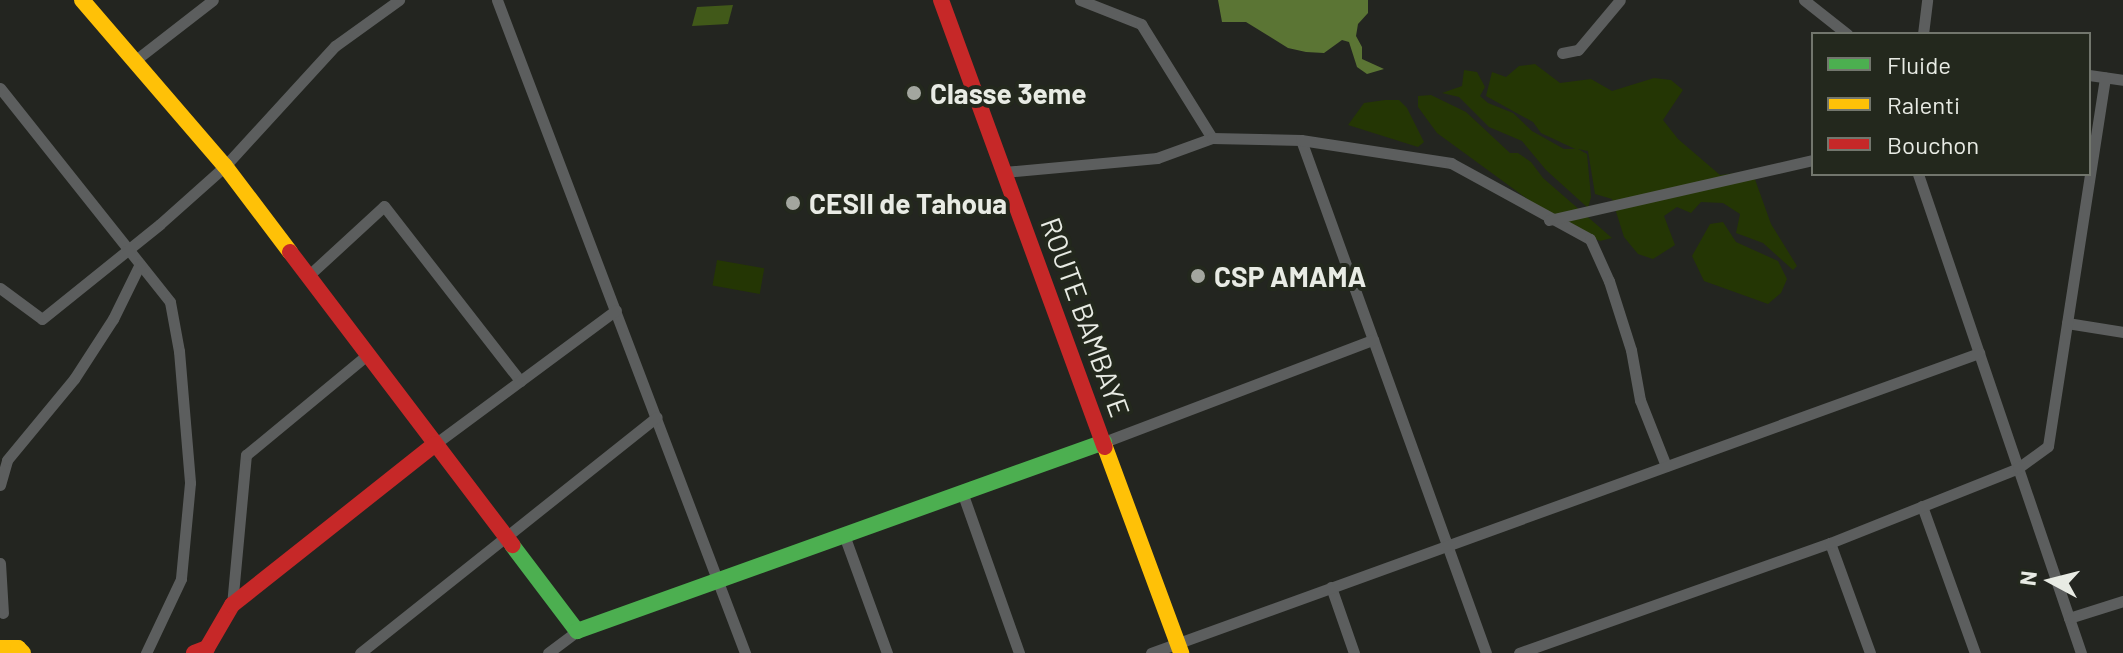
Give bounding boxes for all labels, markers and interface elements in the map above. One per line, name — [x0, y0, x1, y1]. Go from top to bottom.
legend — [1811, 32, 2091, 176]
text: Fluide — [1887, 50, 1951, 79]
place label: Classe 3eme — [930, 76, 1086, 110]
marker: Classe 3eme — [905, 84, 923, 102]
text: Ralenti — [1887, 90, 1960, 119]
text: Bouchon — [1887, 130, 1979, 159]
place label: CESII de Tahoua — [809, 186, 1007, 220]
marker: CESII de Tahoua — [784, 194, 802, 212]
street label: ROUTE BAMBAYE — [1034, 213, 1138, 421]
place label: CSP AMAMA — [1214, 259, 1366, 293]
marker: CSP AMAMA — [1189, 267, 1207, 285]
north arrow — [2011, 541, 2091, 621]
text: N — [2013, 569, 2041, 587]

